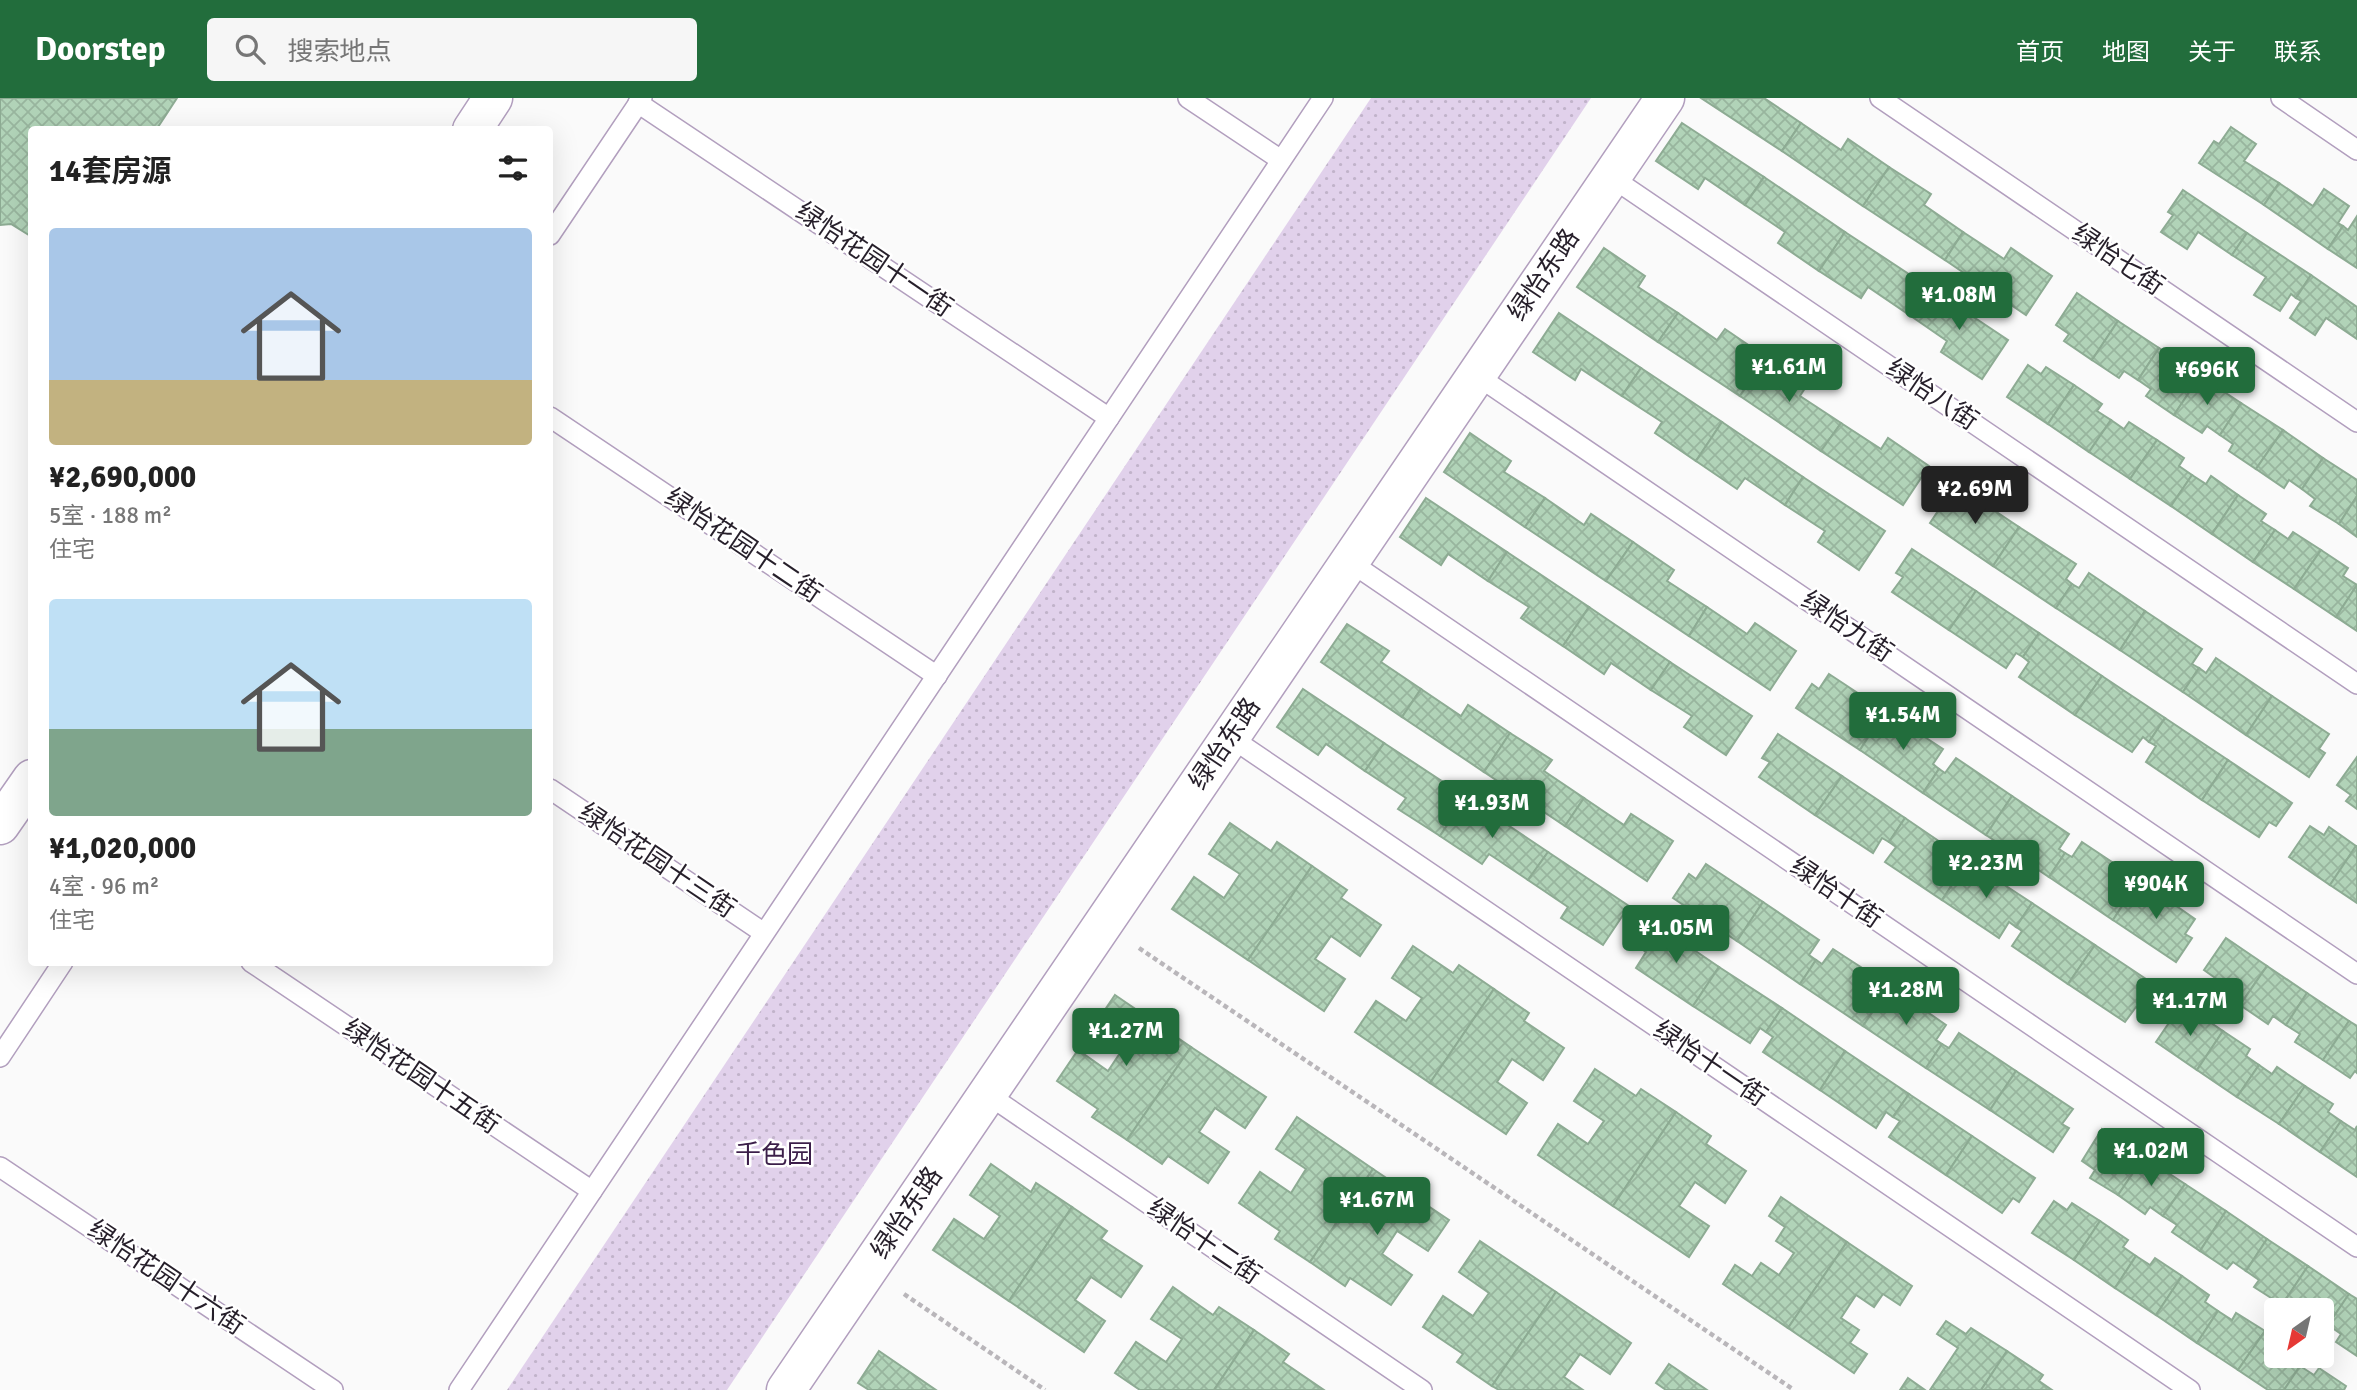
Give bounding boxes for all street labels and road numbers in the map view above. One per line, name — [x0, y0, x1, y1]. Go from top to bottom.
street label: 绿怡花园十一街 — [790, 196, 958, 324]
street label: 绿怡七街 — [2066, 218, 2170, 302]
street label: 绿怡东路 — [1502, 223, 1586, 327]
street label: 绿怡八街 — [1880, 353, 1984, 437]
street label: 绿怡花园十二街 — [659, 482, 827, 610]
street label: 绿怡九街 — [1795, 585, 1899, 669]
street label: 绿怡东路 — [1183, 692, 1267, 796]
street label: 绿怡花园十三街 — [573, 797, 741, 925]
street label: 绿怡十街 — [1784, 851, 1888, 935]
street label: 绿怡花园十五街 — [337, 1013, 505, 1141]
street label: 绿怡十一街 — [1647, 1014, 1773, 1114]
street label: 绿怡东路 — [865, 1161, 949, 1265]
street label: 绿怡十二街 — [1141, 1192, 1267, 1292]
street label: 绿怡花园十六街 — [82, 1214, 250, 1342]

